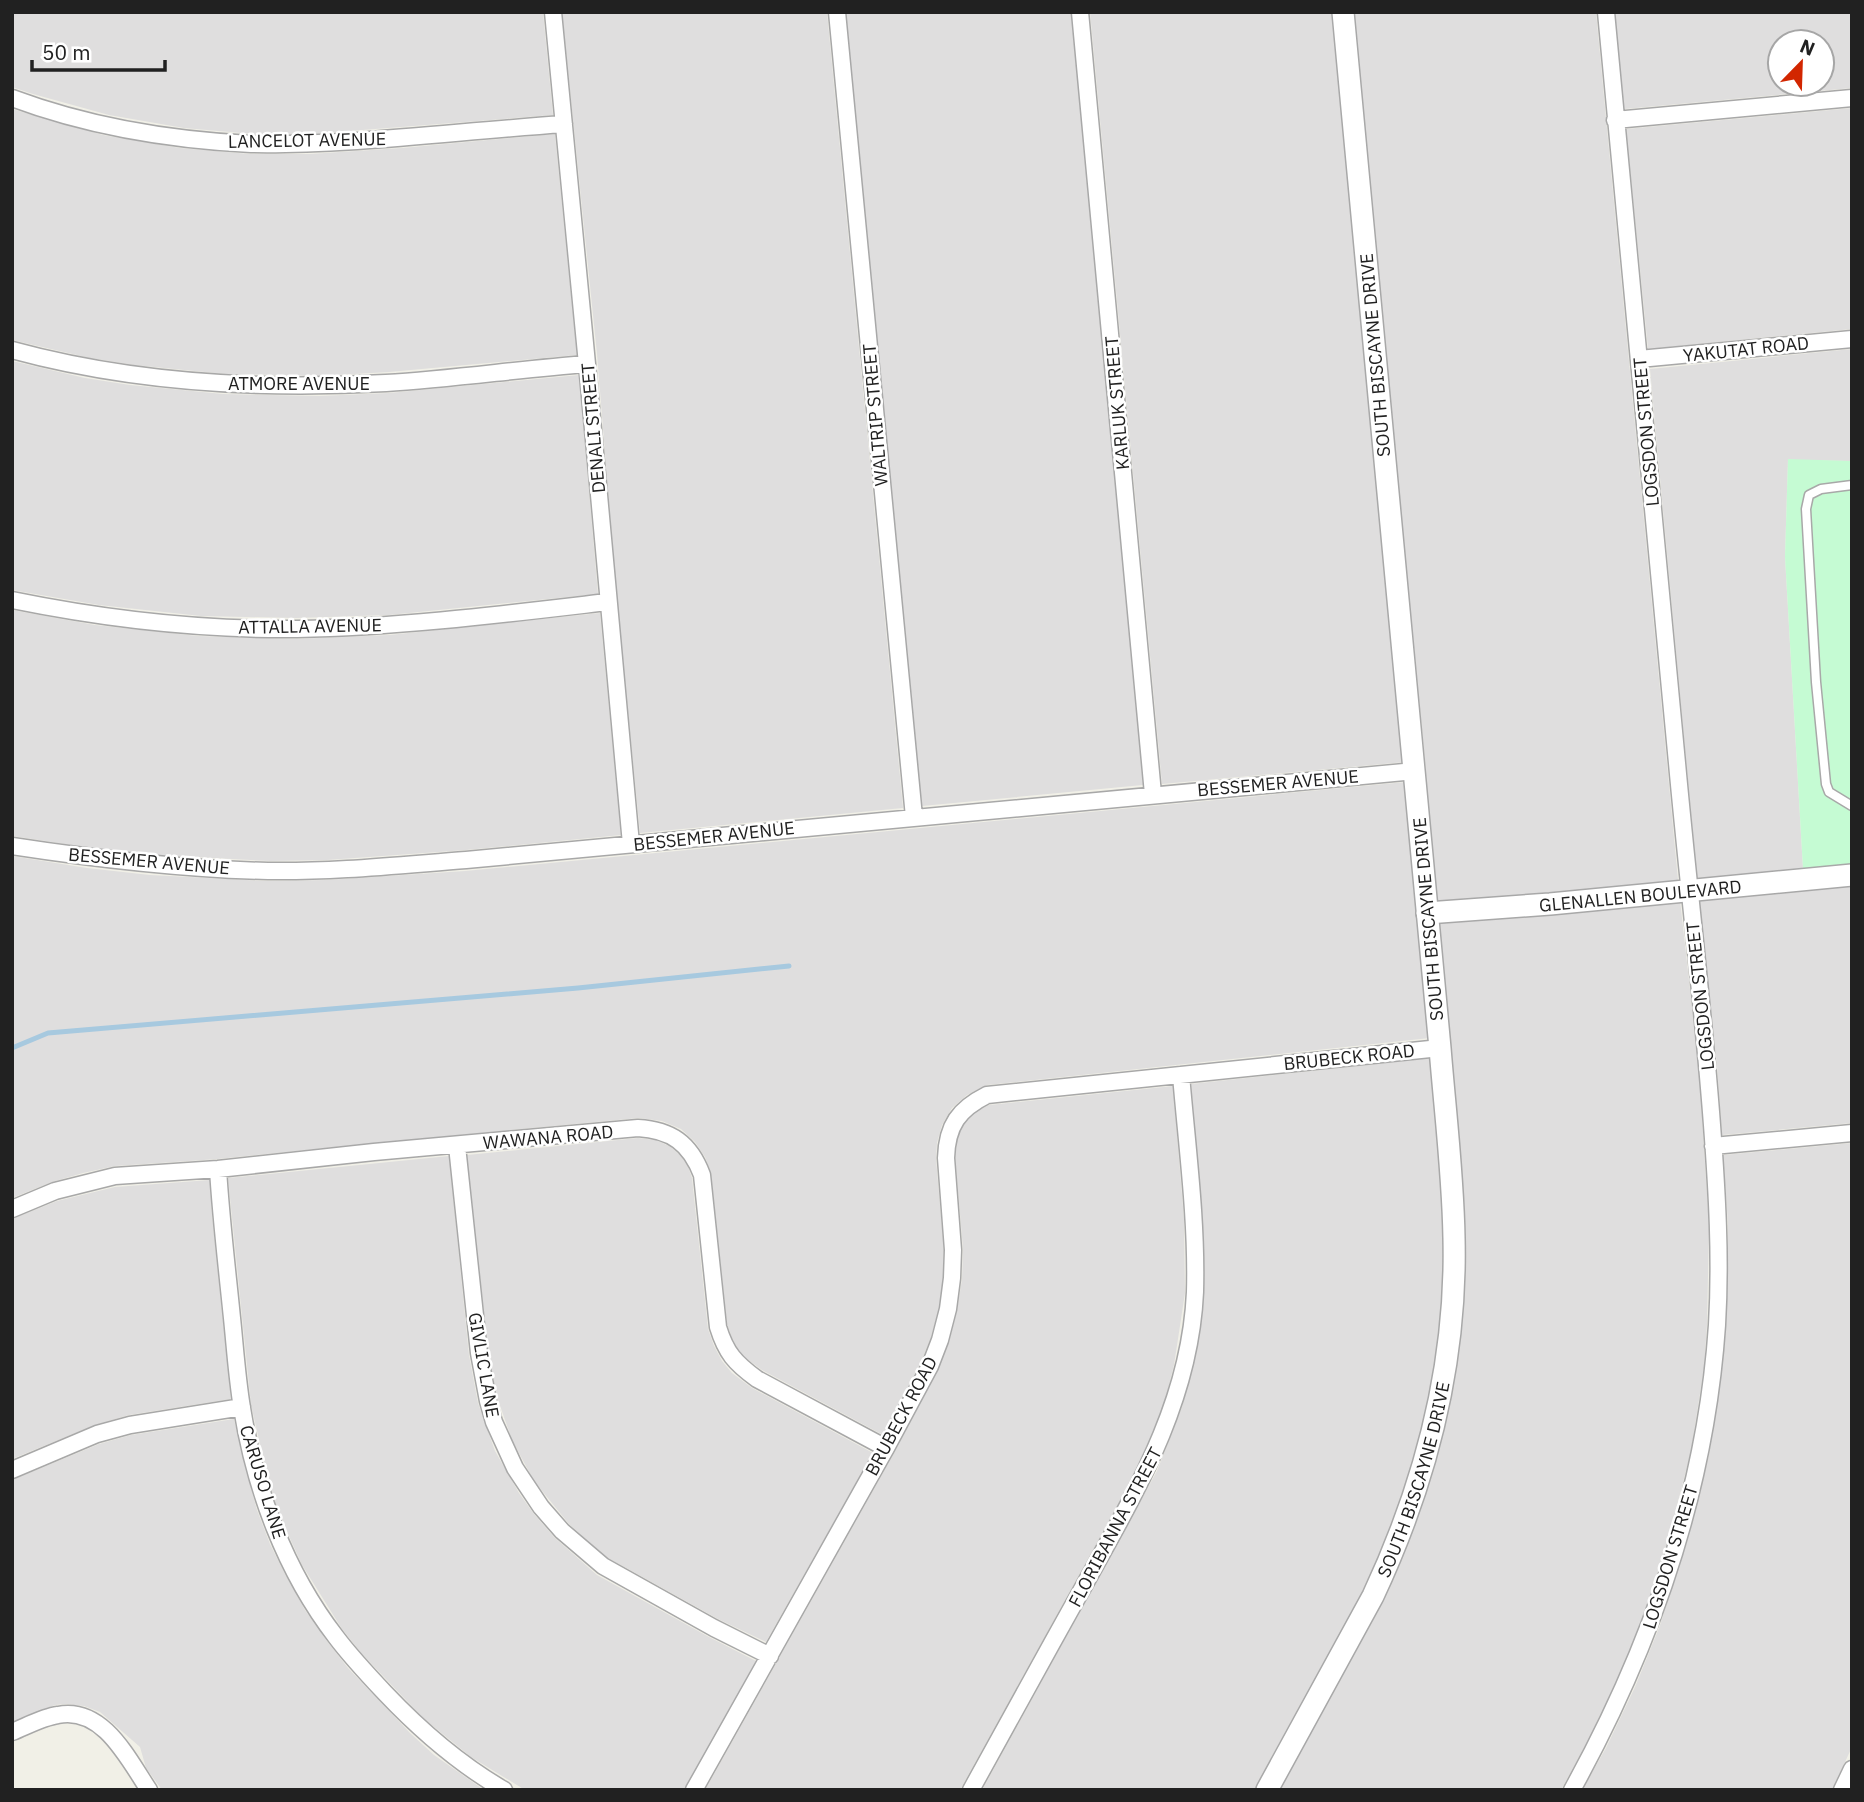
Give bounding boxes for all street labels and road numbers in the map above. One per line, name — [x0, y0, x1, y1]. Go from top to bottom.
street label: LANCELOT AVENUE — [228, 127, 386, 153]
street label: SOUTH BISCAYNE DRIVE — [1355, 252, 1395, 458]
street label: YAKUTAT ROAD — [1682, 331, 1810, 367]
street label: KARLUK STREET — [1100, 335, 1134, 471]
street label: WALTRIP STREET — [857, 343, 893, 487]
street label: LOGSDON STREET — [1628, 357, 1664, 507]
street label: DENALI STREET — [576, 362, 610, 494]
street label: ATMORE AVENUE — [228, 372, 370, 395]
street label: ATTALLA AVENUE — [238, 613, 382, 639]
street label: BESSEMER AVENUE — [1196, 764, 1360, 802]
street label: BESSEMER AVENUE — [632, 816, 796, 856]
street label: SOUTH BISCAYNE DRIVE — [1408, 816, 1448, 1022]
street label: BESSEMER AVENUE — [67, 842, 231, 880]
street label: GLENALLEN BOULEVARD — [1538, 874, 1743, 916]
street label: LOGSDON STREET — [1681, 921, 1719, 1071]
street label: BRUBECK ROAD — [1282, 1039, 1416, 1075]
street label: WAWANA ROAD — [482, 1120, 614, 1154]
street label: GIVLIC LANE — [463, 1311, 505, 1419]
street label: BRUBECK ROAD — [860, 1352, 942, 1480]
street label: SOUTH BISCAYNE DRIVE — [1372, 1380, 1454, 1581]
street label: CARUSO LANE — [235, 1422, 291, 1542]
street label: FLORIBANNA STREET — [1063, 1443, 1167, 1611]
street label: LOGSDON STREET — [1637, 1482, 1703, 1632]

